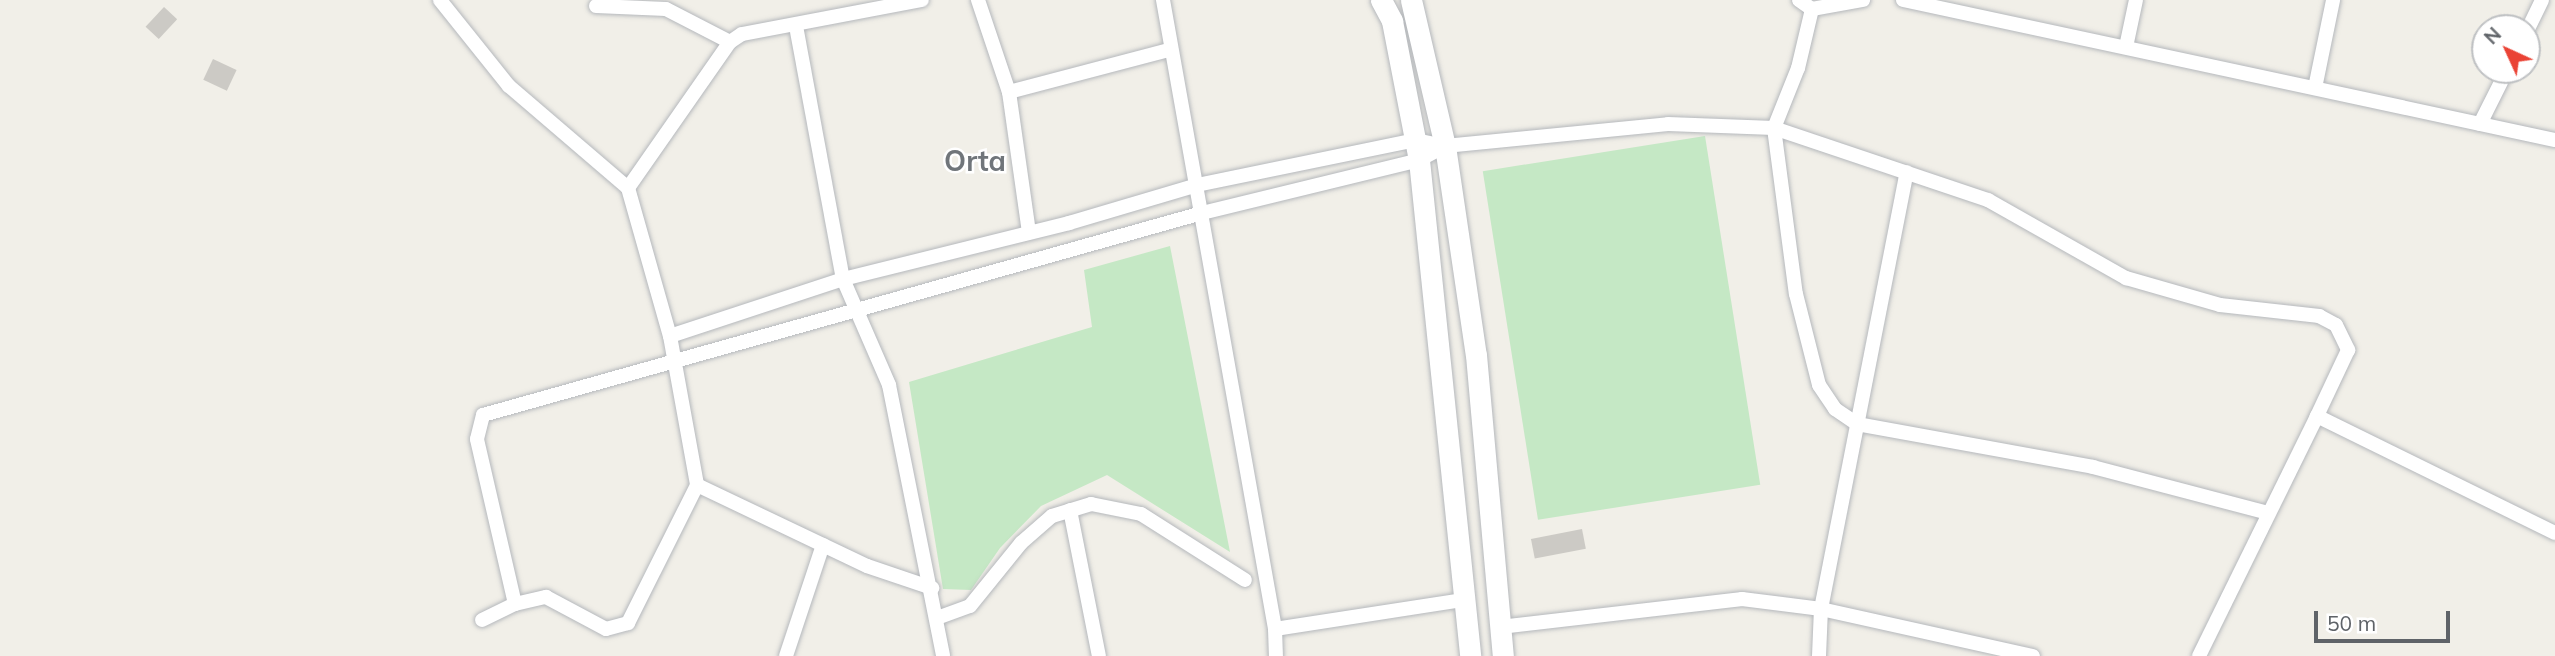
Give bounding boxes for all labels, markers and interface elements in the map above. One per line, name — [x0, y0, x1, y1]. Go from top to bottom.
north arrow — [2471, 14, 2541, 84]
text: N — [2479, 22, 2506, 49]
district label: Orta — [944, 144, 1006, 178]
scale bar — [2317, 596, 2454, 640]
text: 50 m — [2327, 610, 2376, 636]

